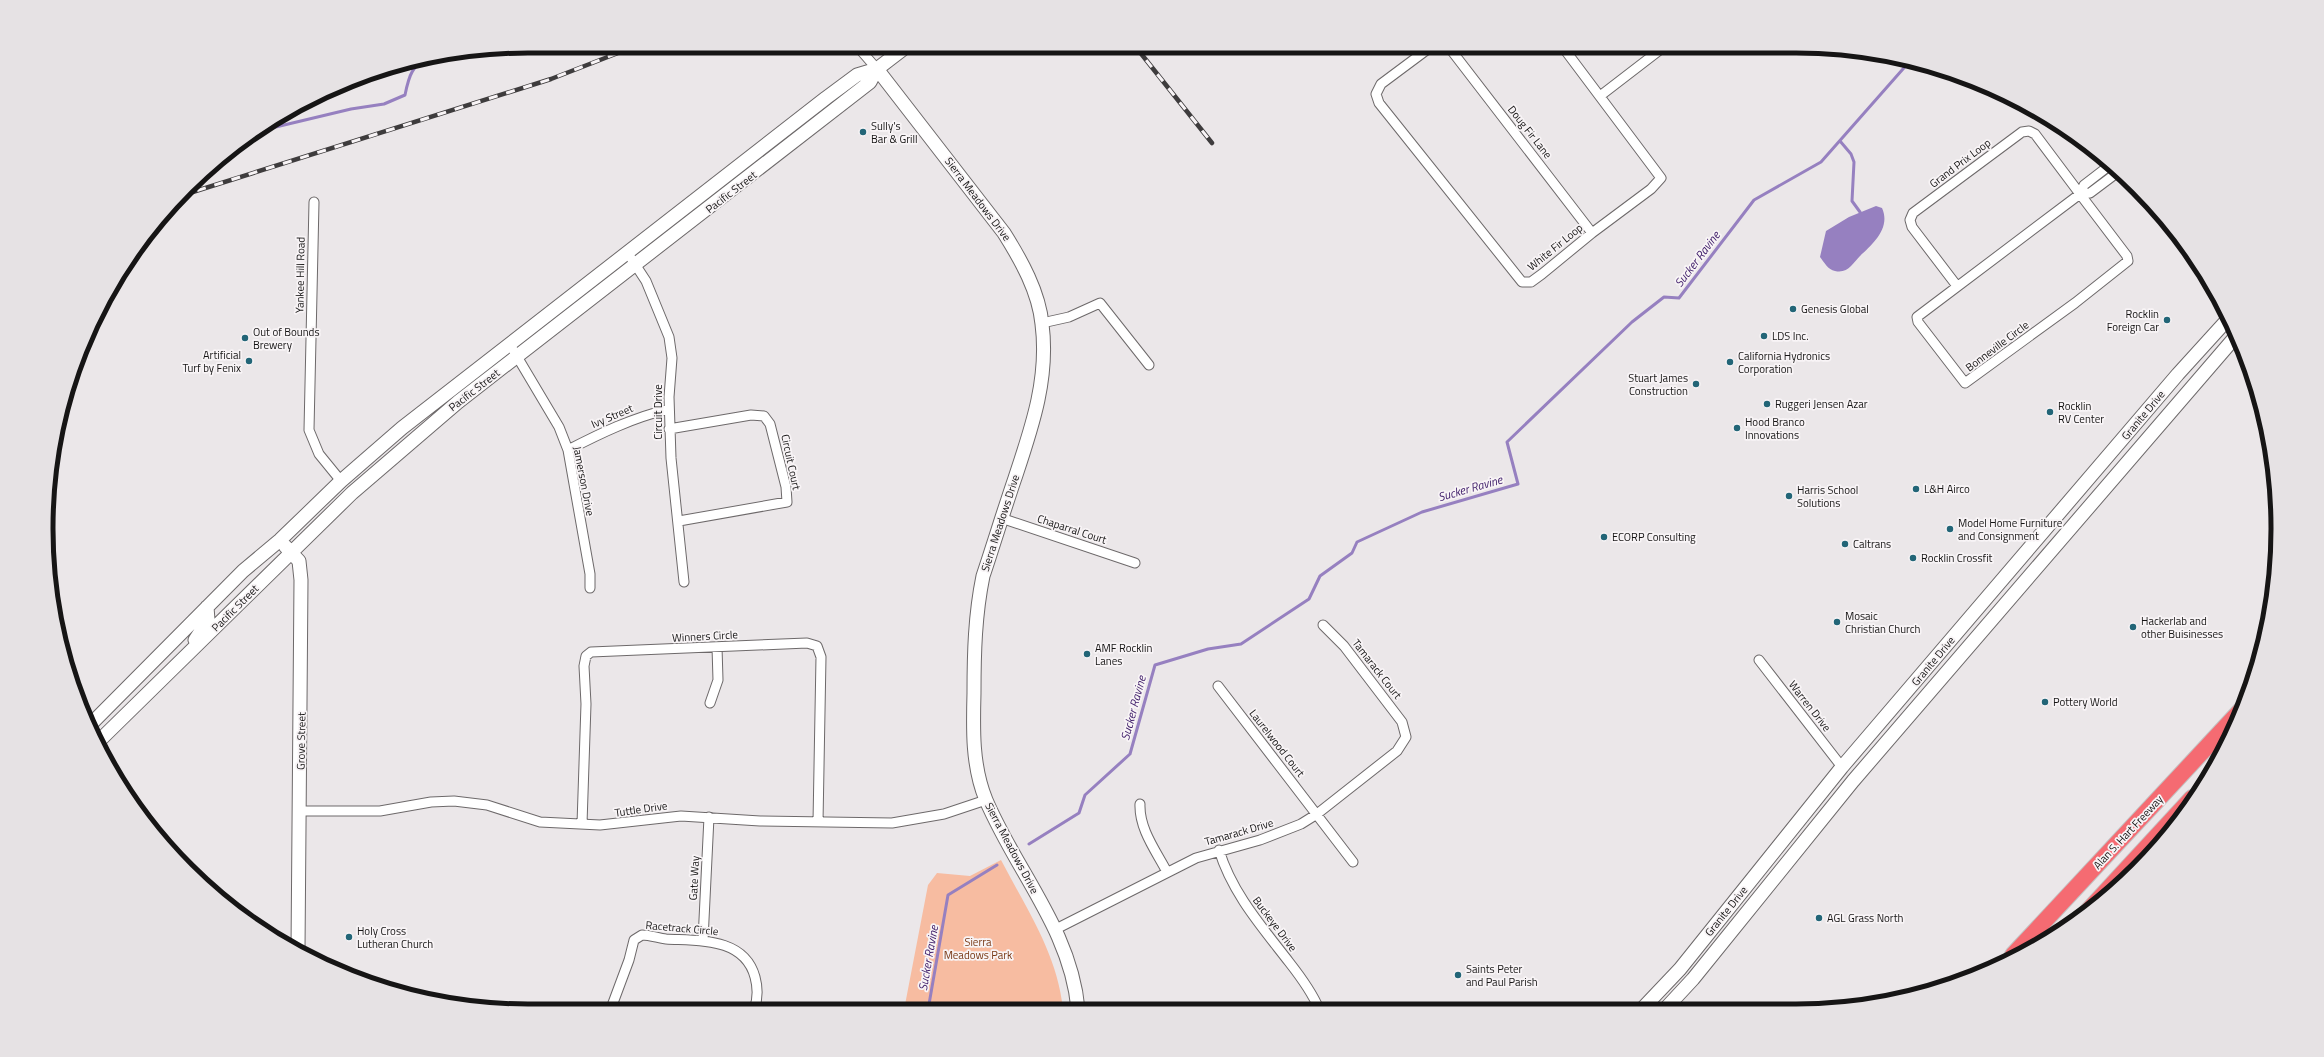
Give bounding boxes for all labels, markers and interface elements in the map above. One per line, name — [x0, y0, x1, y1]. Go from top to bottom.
street label: Doug Fir Lane — [1504, 102, 1556, 162]
place label: Sully's Bar & Grill — [871, 118, 918, 147]
marker: Sully's Bar & Grill — [858, 127, 868, 137]
street label: Grand Prix Loop — [1926, 135, 1994, 191]
street label: Sierra Meadows Drive — [941, 154, 1015, 245]
street label: Pacific Street — [702, 167, 760, 217]
street label: White Fir Loop — [1524, 220, 1586, 274]
water label: Sucker Ravine — [1670, 226, 1725, 291]
street label: Yankee Hill Road — [291, 236, 309, 313]
place label: Genesis Global — [1801, 301, 1869, 317]
marker: Genesis Global — [1788, 304, 1798, 314]
place label: Rocklin Foreign Car — [2107, 306, 2159, 335]
marker: Rocklin Foreign Car — [2162, 315, 2172, 325]
street label: Bonneville Circle — [1962, 317, 2032, 375]
place label: Out of Bounds Brewery — [253, 324, 320, 353]
place label: LDS Inc. — [1772, 328, 1809, 344]
marker: LDS Inc. — [1759, 331, 1769, 341]
marker: Out of Bounds Brewery — [240, 333, 250, 343]
place label: Artificial Turf by Fenix — [183, 347, 241, 376]
place label: California Hydronics Corporation — [1738, 348, 1830, 377]
marker: Artificial Turf by Fenix — [244, 356, 254, 366]
marker: California Hydronics Corporation — [1725, 357, 1735, 367]
street label: Pacific Street — [445, 365, 503, 415]
place label: Stuart James Construction — [1628, 370, 1688, 399]
marker: Stuart James Construction — [1691, 379, 1701, 389]
street label: Circuit Drive — [650, 384, 666, 440]
street label: Granite Drive — [2117, 386, 2169, 443]
place label: Ruggeri Jensen Azar — [1775, 396, 1868, 412]
place label: Rocklin RV Center — [2058, 398, 2104, 427]
marker: Ruggeri Jensen Azar — [1762, 399, 1772, 409]
street label: Ivy Street — [589, 400, 636, 432]
marker: Rocklin RV Center — [2045, 407, 2055, 417]
place label: Hood Branco Innovations — [1745, 414, 1805, 443]
marker: Hood Branco Innovations — [1732, 423, 1742, 433]
street label: Circuit Court — [777, 433, 805, 491]
street label: Jamerson Drive — [569, 445, 599, 518]
water label: Sucker Ravine — [1436, 469, 1506, 506]
street label: Sierra Meadows Drive — [977, 472, 1023, 574]
place label: L&H Airco — [1924, 481, 1970, 497]
place label: Harris School Solutions — [1797, 482, 1858, 511]
marker: L&H Airco — [1911, 484, 1921, 494]
marker: Harris School Solutions — [1784, 491, 1794, 501]
street label: Chaparral Court — [1035, 510, 1109, 548]
place label: Model Home Furniture and Consignment — [1958, 515, 2063, 544]
marker: Model Home Furniture and Consignment — [1945, 524, 1955, 534]
place label: ECORP Consulting — [1612, 529, 1696, 545]
marker: ECORP Consulting — [1599, 532, 1609, 542]
place label: Caltrans — [1853, 536, 1891, 552]
marker: Caltrans — [1840, 539, 1850, 549]
place label: Rocklin Crossfit — [1921, 550, 1993, 566]
marker: Rocklin Crossfit — [1908, 553, 1918, 563]
street label: Pacific Street — [208, 581, 262, 635]
place label: Mosaic Christian Church — [1845, 608, 1921, 637]
place label: Hackerlab and other Buisinesses — [2141, 613, 2223, 642]
marker: Mosaic Christian Church — [1832, 617, 1842, 627]
marker: Hackerlab and other Buisinesses — [2128, 622, 2138, 632]
street label: Winners Circle — [672, 626, 739, 646]
street label: Granite Drive — [1907, 632, 1959, 689]
street label: Tamarack Court — [1349, 636, 1406, 702]
place label: AMF Rocklin Lanes — [1095, 640, 1153, 669]
marker: AMF Rocklin Lanes — [1082, 649, 1092, 659]
water label: Sucker Ravine — [1115, 672, 1151, 742]
street label: Warren Drive — [1785, 677, 1835, 735]
place label: Pottery World — [2053, 694, 2118, 710]
marker: Pottery World — [2040, 697, 2050, 707]
street label: Laurelwood Court — [1246, 706, 1309, 780]
street label: Grove Street — [292, 712, 310, 770]
street label: Alan S. Hart Freeway — [2089, 791, 2167, 873]
street label: Tuttle Drive — [614, 797, 669, 821]
street label: Sierra Meadows Drive — [981, 800, 1043, 897]
street label: Tamarack Drive — [1203, 814, 1276, 849]
street label: Gate Way — [685, 855, 703, 901]
street label: Granite Drive — [1701, 882, 1751, 939]
street label: Buckeye Drive — [1249, 893, 1301, 955]
place label: AGL Grass North — [1827, 910, 1903, 926]
marker: AGL Grass North — [1814, 913, 1824, 923]
street label: Racetrack Circle — [645, 917, 720, 939]
water label: Sucker Ravine — [913, 922, 943, 992]
place label: Holy Cross Lutheran Church — [357, 923, 433, 952]
marker: Holy Cross Lutheran Church — [344, 932, 354, 942]
park label: Sierra Meadows Park — [944, 934, 1013, 963]
place label: Saints Peter and Paul Parish — [1466, 961, 1538, 990]
marker: Saints Peter and Paul Parish — [1453, 970, 1463, 980]

